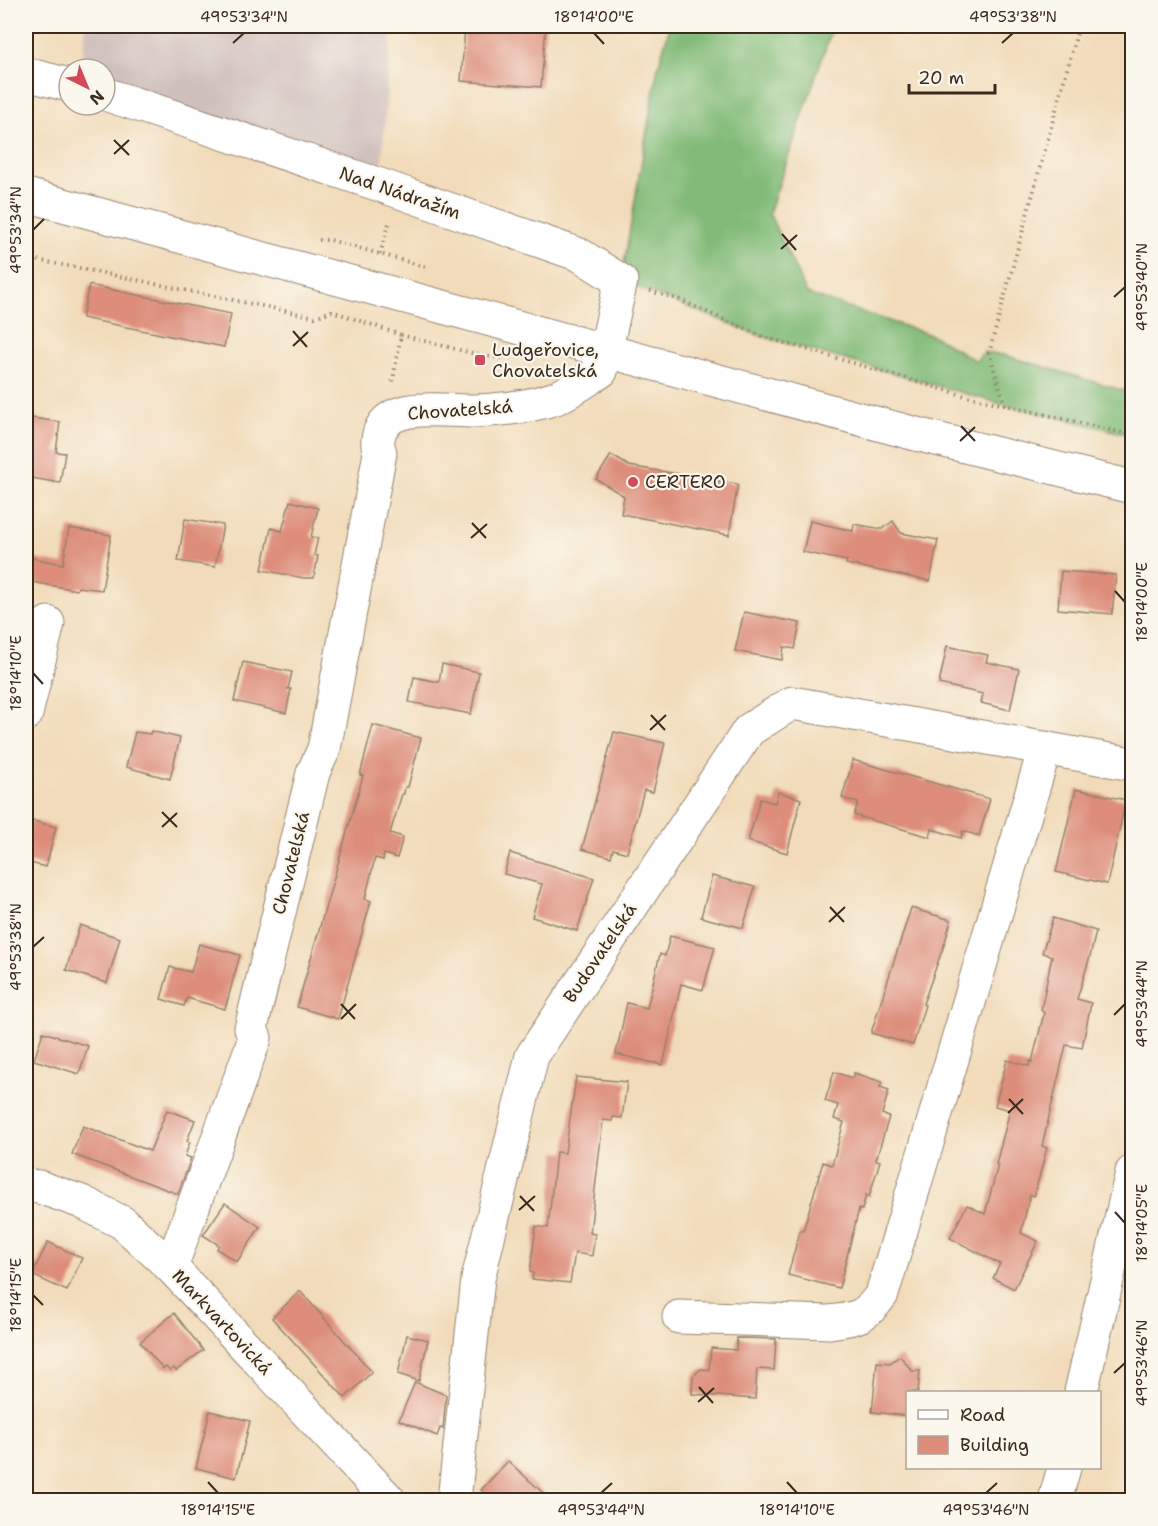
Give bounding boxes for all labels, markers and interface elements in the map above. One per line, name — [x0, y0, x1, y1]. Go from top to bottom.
text: 49°53'34"N — [200, 7, 288, 27]
text: 18°14'00"E — [554, 7, 634, 27]
text: 49°53'38"N — [969, 7, 1057, 27]
north arrow — [57, 57, 117, 117]
scale bar — [909, 57, 994, 95]
text: 20 m — [918, 66, 964, 90]
text: N — [85, 86, 109, 110]
street label: Nad Nádražím — [336, 161, 464, 225]
text: 49°53'34"N — [6, 186, 26, 274]
text: 49°53'40"N — [1132, 243, 1152, 331]
place label: Ludgeřovice, Chovatelská — [492, 338, 599, 383]
marker: Ludgeřovice, Chovatelská — [473, 353, 487, 367]
street label: Chovatelská — [407, 394, 513, 426]
place label: CERTERO — [645, 470, 726, 494]
marker: CERTERO — [626, 475, 640, 489]
text: 18°14'00"E — [1132, 562, 1152, 642]
text: 18°14'10"E — [6, 635, 26, 711]
street label: Chovatelská — [267, 809, 315, 917]
street label: Budovatelská — [558, 898, 642, 1008]
text: 49°53'38"N — [6, 903, 26, 991]
text: 49°53'44"N — [1132, 960, 1152, 1048]
text: 18°14'05"E — [1132, 1184, 1152, 1262]
text: 18°14'15"E — [6, 1258, 26, 1332]
street label: Markvartovická — [167, 1264, 277, 1380]
text: 49°53'46"N — [1132, 1319, 1152, 1407]
legend — [906, 1391, 1101, 1469]
text: Road — [960, 1403, 1005, 1427]
text: Building — [960, 1433, 1029, 1457]
text: 18°14'15"E — [181, 1500, 255, 1520]
text: 49°53'44"N — [557, 1500, 645, 1520]
text: 18°14'10"E — [759, 1500, 835, 1520]
text: 49°53'46"N — [942, 1500, 1030, 1520]

